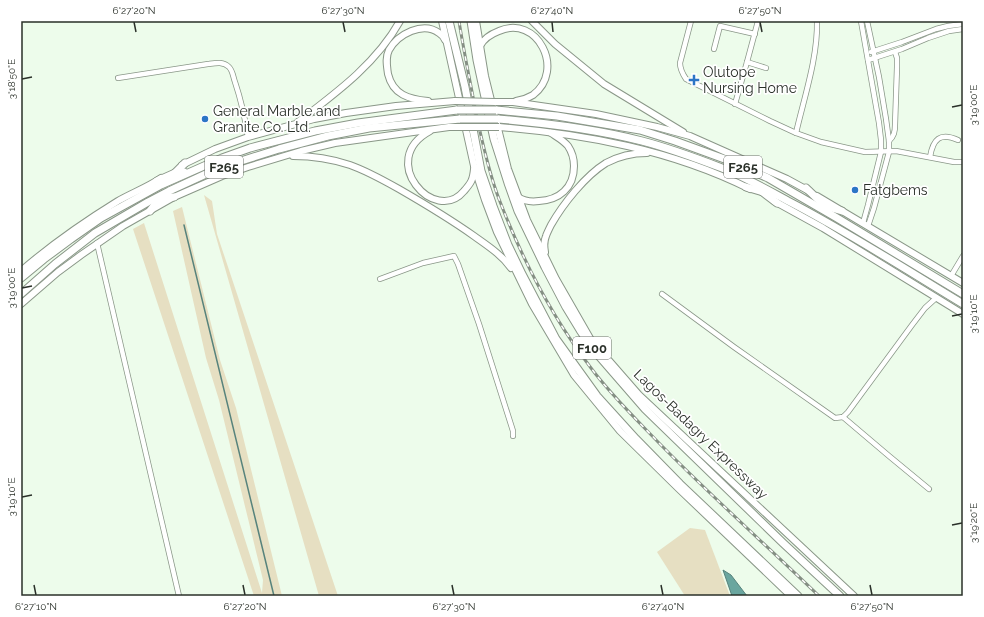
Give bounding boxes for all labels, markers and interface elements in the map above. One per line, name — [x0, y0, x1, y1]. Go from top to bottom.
text: 6°27'20"N — [112, 5, 156, 16]
text: 6°27'30"N — [321, 5, 365, 16]
text: 6°27'40"N — [531, 5, 573, 16]
text: 6°27'50"N — [738, 5, 782, 16]
text: 3°18'50"E — [6, 59, 17, 99]
place label: Olutope Nursing Home — [703, 64, 797, 96]
marker: Olutope Nursing Home — [688, 74, 700, 86]
text: 3°19'00"E — [968, 85, 979, 125]
place label: General Marble and Granite Co. Ltd. — [213, 103, 341, 135]
marker: General Marble and Granite Co. Ltd. — [200, 114, 210, 124]
road number: F265 — [205, 156, 243, 178]
road number: F265 — [724, 156, 762, 178]
place label: Fatgbems — [863, 182, 928, 198]
marker: Fatgbems — [850, 185, 860, 195]
text: 3°19'00"E — [6, 268, 17, 308]
text: 3°19'10"E — [968, 294, 979, 334]
road number: F100 — [573, 337, 611, 359]
street label: Lagos-Badagry Expressway — [631, 366, 772, 502]
text: 3°19'10"E — [6, 477, 17, 517]
text: 3°19'20"E — [968, 503, 979, 543]
text: 6°27'10"N — [15, 601, 57, 612]
text: 6°27'20"N — [223, 601, 267, 612]
text: 6°27'30"N — [432, 601, 476, 612]
text: 6°27'40"N — [642, 601, 684, 612]
text: 6°27'50"N — [850, 601, 894, 612]

